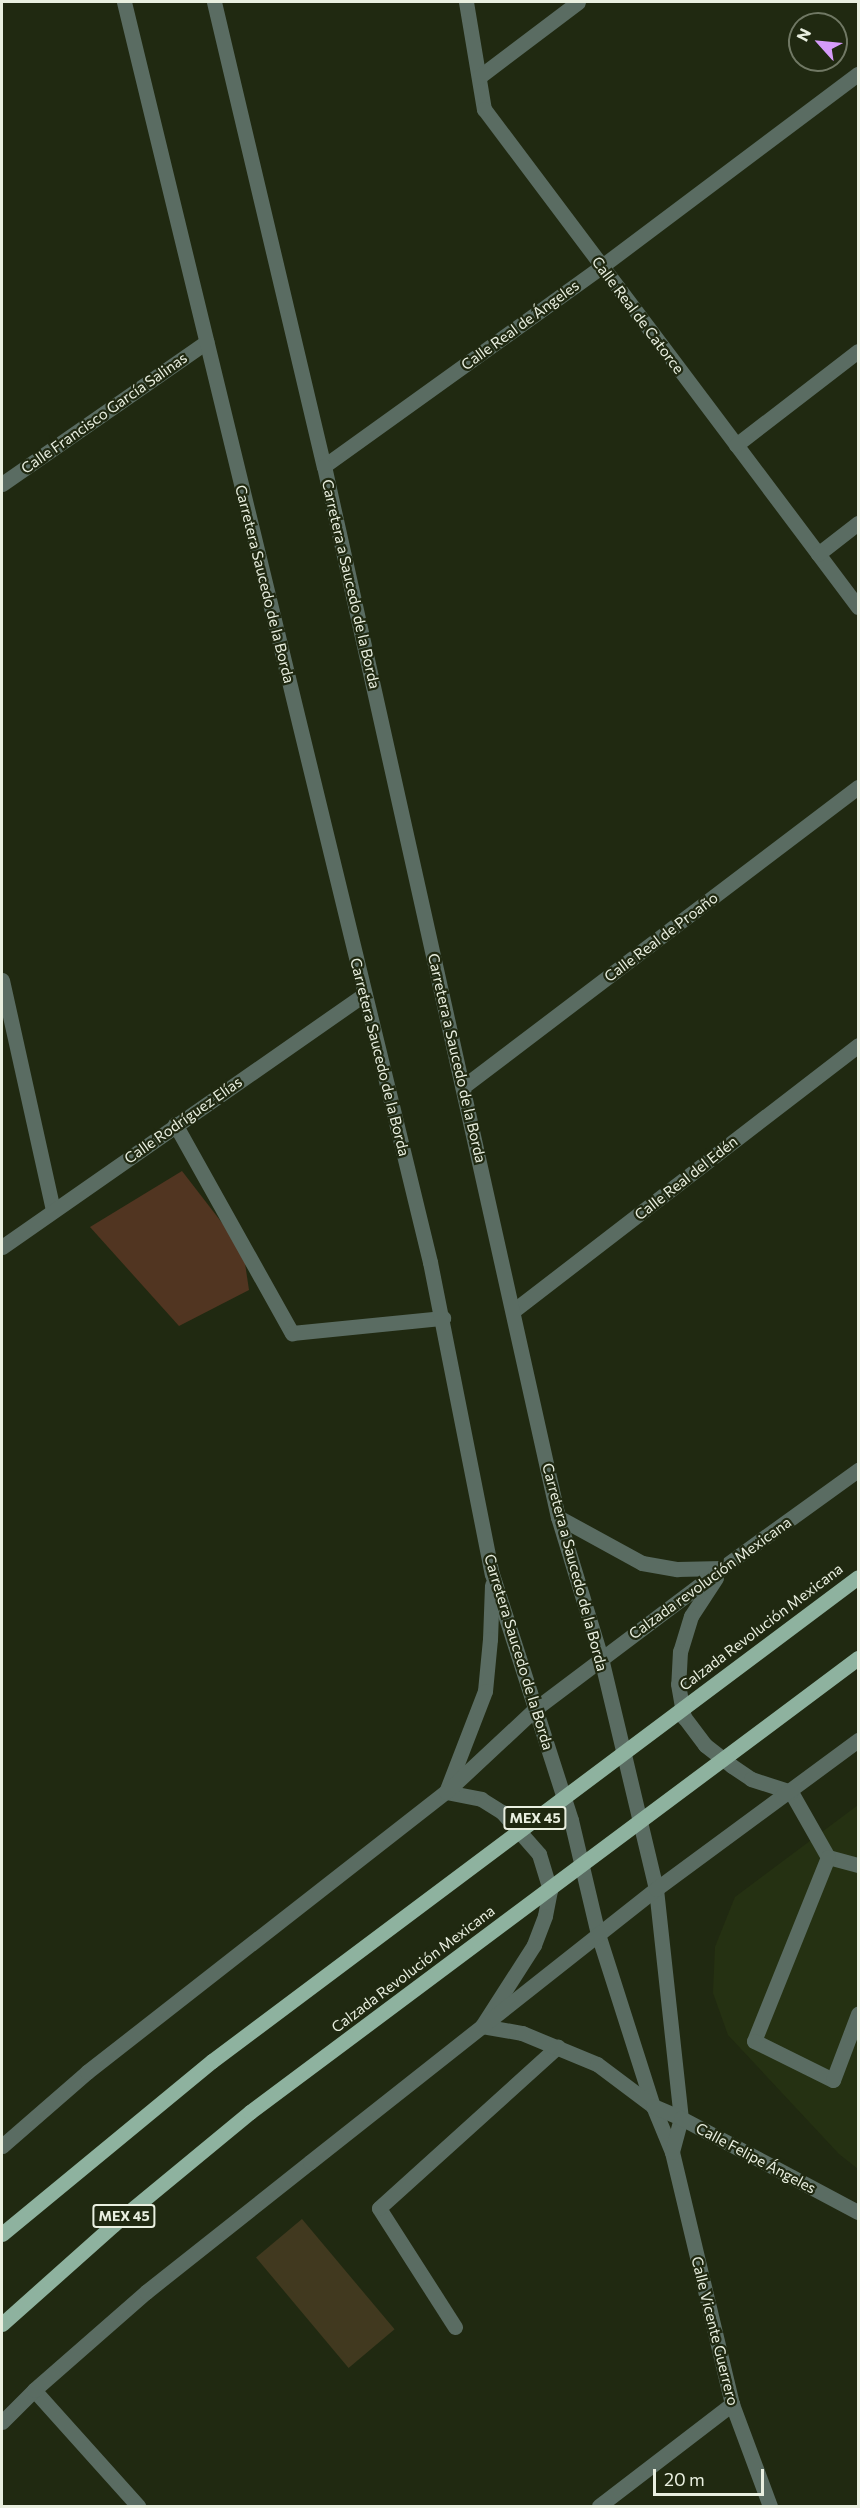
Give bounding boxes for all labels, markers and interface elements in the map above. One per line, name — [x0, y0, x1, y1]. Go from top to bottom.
north arrow — [788, 12, 848, 72]
text: N — [792, 25, 814, 44]
street label: Calle Real de Catorce — [588, 253, 688, 377]
street label: Calle Real de Ángeles — [458, 276, 582, 374]
street label: Calle Francisco García Salinas — [17, 349, 191, 477]
street label: Carretera a Saucedo de la Borda — [318, 477, 384, 691]
street label: Carretera Saucedo de la Borda — [232, 483, 298, 685]
street label: Calle Real de Proaño — [601, 888, 721, 986]
street label: Carretera a Saucedo de la Borda — [424, 951, 490, 1165]
street label: Carretera Saucedo de la Borda — [347, 956, 413, 1158]
street label: Calle Rodríguez Elías — [121, 1073, 245, 1167]
street label: Calle Real del Edén — [631, 1132, 741, 1224]
street label: Carretera a Saucedo de la Borda — [539, 1461, 611, 1673]
street label: Calzada revolución Mexicana — [625, 1513, 795, 1643]
street label: Carretera Saucedo de la Borda — [481, 1552, 557, 1752]
street label: Calzada Revolución Mexicana — [676, 1560, 846, 1694]
road number: MEX 45 — [502, 1807, 568, 1829]
street label: Calzada Revolución Mexicana — [328, 1902, 498, 2036]
street label: Calle Felipe Ángeles — [693, 2119, 819, 2197]
road number: MEX 45 — [91, 2205, 157, 2227]
street label: Calle Vicente Guerrero — [688, 2255, 742, 2407]
scale bar — [656, 2457, 767, 2495]
text: 20 m — [664, 2468, 705, 2490]

